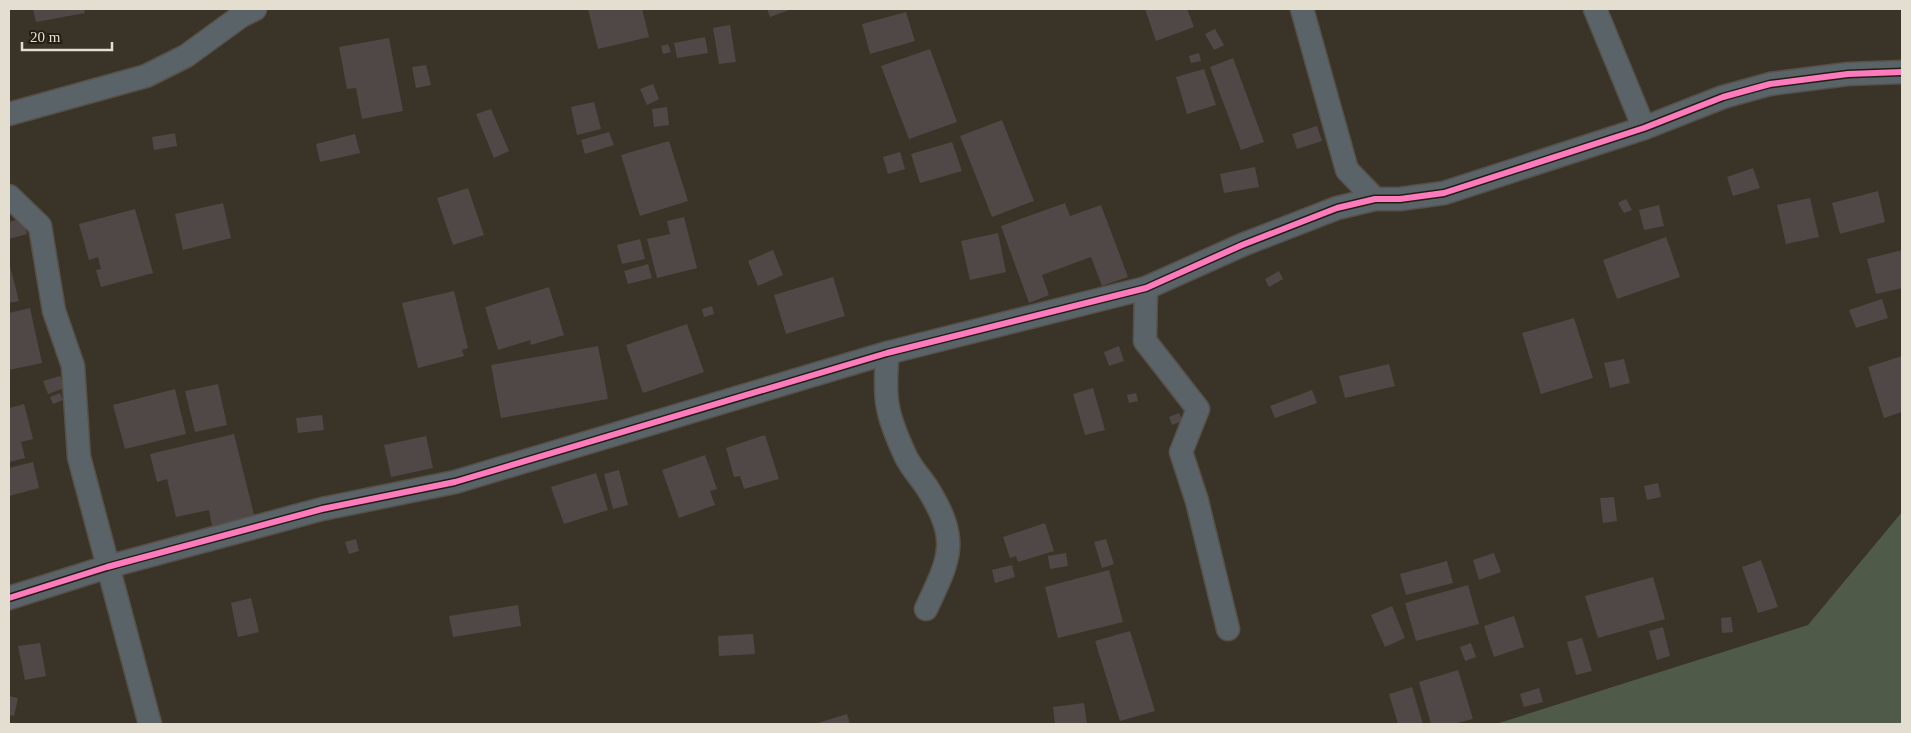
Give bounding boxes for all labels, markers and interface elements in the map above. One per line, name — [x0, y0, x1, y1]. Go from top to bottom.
scale bar — [22, 20, 112, 52]
text: 20 m — [30, 29, 61, 45]

